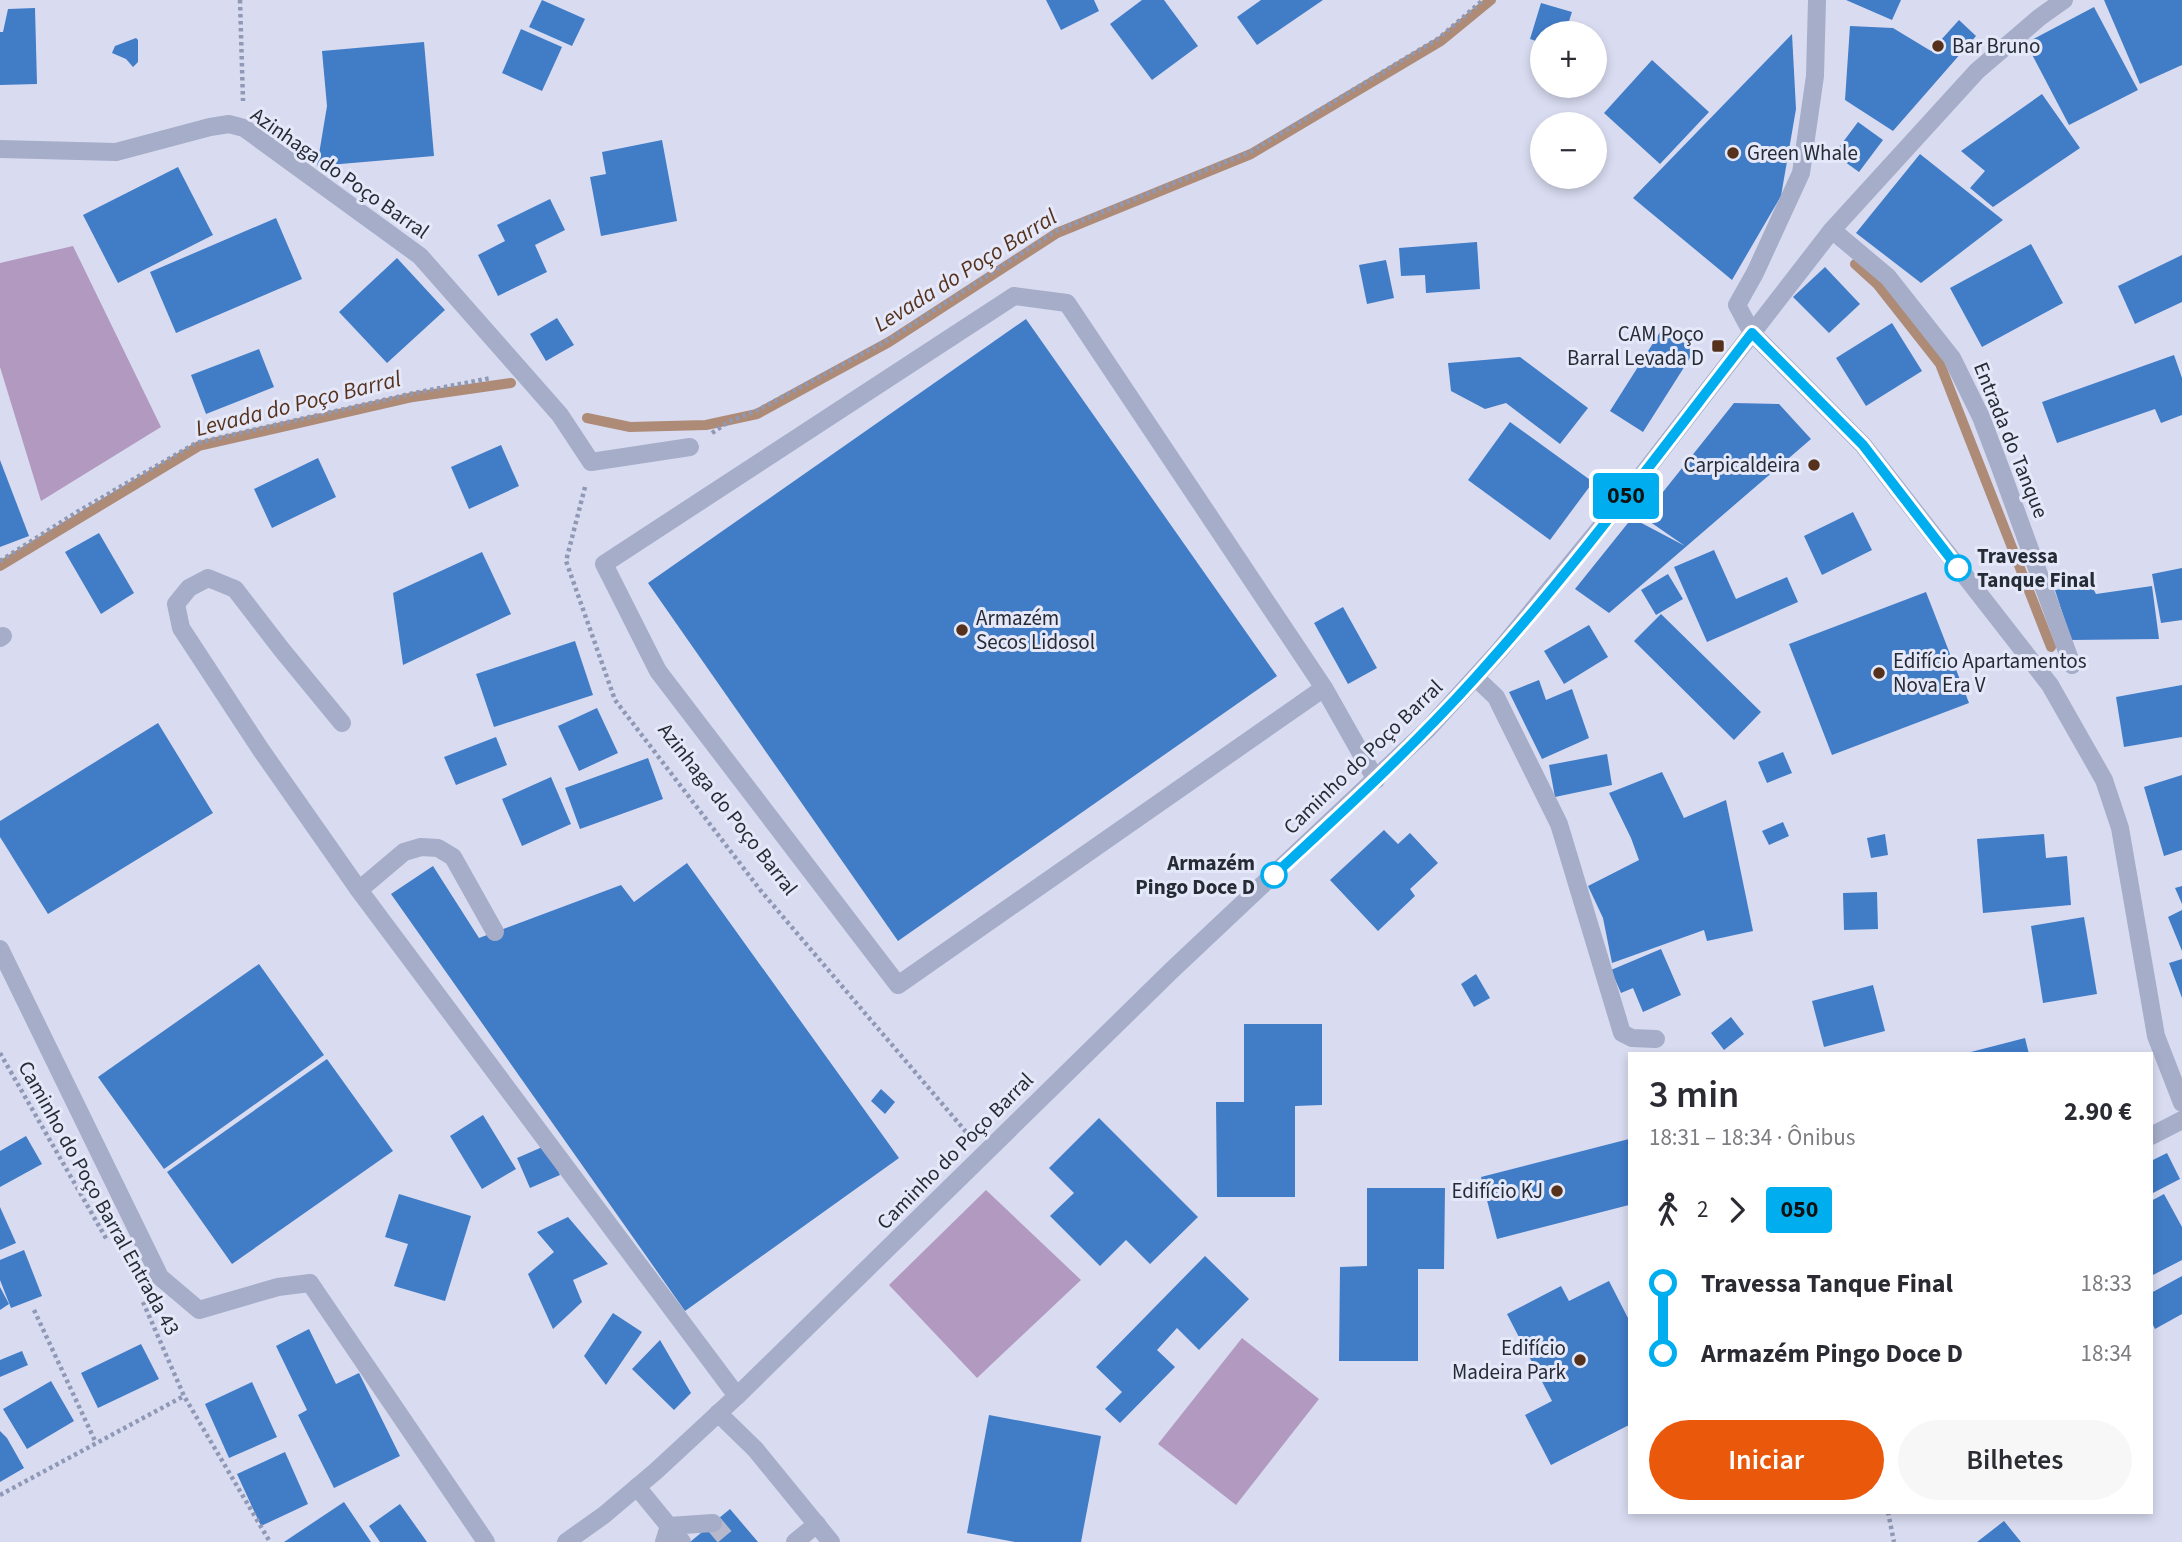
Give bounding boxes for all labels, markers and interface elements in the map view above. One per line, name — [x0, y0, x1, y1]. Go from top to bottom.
map controls — [1530, 21, 1607, 189]
button: + — [1530, 21, 1607, 98]
place label: Bar Bruno — [1952, 31, 2040, 61]
marker: Bar Bruno — [1930, 38, 1946, 54]
street label: Azinhaga do Poço Barral — [245, 100, 435, 246]
button: − — [1530, 112, 1607, 189]
place label: Green Whale — [1747, 138, 1858, 168]
marker: Green Whale — [1725, 145, 1741, 161]
water label: Levada do Poço Barral — [867, 200, 1064, 340]
place label: CAM Poço Barral Levada D — [1567, 319, 1704, 373]
marker: CAM Poço Barral Levada D — [1710, 338, 1726, 354]
street label: Entrada do Tanque — [1966, 357, 2056, 523]
water label: Levada do Poço Barral — [192, 362, 405, 445]
place label: Carpicaldeira — [1683, 450, 1800, 480]
marker: Carpicaldeira — [1806, 457, 1822, 473]
line badge: 050 — [1586, 473, 1666, 519]
text: 050 — [1607, 478, 1645, 513]
place label: Travessa Tanque Final — [1977, 541, 2095, 595]
marker: Travessa Tanque Final — [1945, 555, 1971, 581]
place label: Armazém Secos Lidosol — [976, 603, 1095, 657]
marker: Armazém Secos Lidosol — [954, 622, 970, 638]
place label: Edifício Apartamentos Nova Era V — [1893, 646, 2087, 700]
marker: Edifício Apartamentos Nova Era V — [1871, 665, 1887, 681]
street label: Caminho do Poço Barral — [1277, 673, 1449, 841]
street label: Azinhaga do Poço Barral — [651, 716, 805, 902]
place label: Armazém Pingo Doce D — [1135, 848, 1255, 902]
marker: Armazém Pingo Doce D — [1261, 862, 1287, 888]
street label: Caminho do Poço Barral Entrada 43 — [11, 1055, 187, 1341]
street label: Caminho do Poço Barral — [870, 1066, 1040, 1236]
text: 3 min — [1649, 1068, 1739, 1122]
text: 2.90 € — [2064, 1093, 2132, 1130]
text: 18:31 – 18:34 · Ônibus — [1649, 1121, 1855, 1154]
place label: Edifício KJ — [1451, 1176, 1543, 1206]
marker: Edifício KJ — [1549, 1183, 1565, 1199]
icon: walk — [1649, 1191, 1687, 1229]
icon: forward — [1718, 1191, 1756, 1229]
text: 050 — [1780, 1192, 1818, 1227]
text: 2 — [1697, 1193, 1708, 1226]
text: Travessa Tanque Final — [1701, 1265, 1953, 1302]
text: 18:33 — [2081, 1267, 2132, 1300]
place label: Edifício Madeira Park — [1452, 1333, 1567, 1387]
text: Armazém Pingo Doce D — [1701, 1335, 1963, 1372]
text: 18:34 — [2081, 1337, 2132, 1370]
marker: Edifício Madeira Park — [1572, 1352, 1588, 1368]
button: Iniciar — [1649, 1420, 1884, 1500]
button: Bilhetes — [1898, 1420, 2132, 1500]

